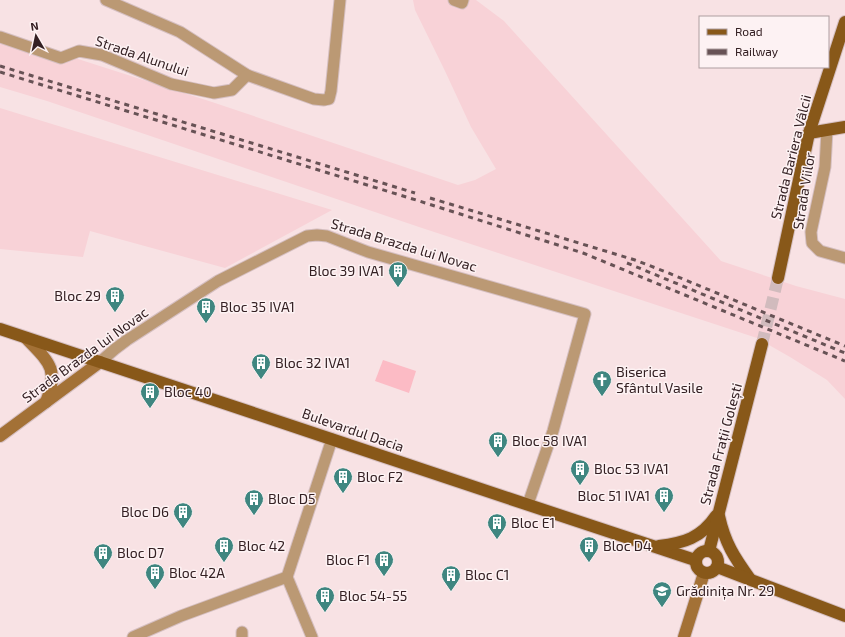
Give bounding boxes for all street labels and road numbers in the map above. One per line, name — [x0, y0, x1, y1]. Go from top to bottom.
street label: Strada Alunului — [93, 32, 191, 79]
street label: Strada Bariera Vâlcii — [767, 93, 814, 221]
street label: Strada Viilor — [789, 151, 818, 231]
street label: Strada Brazda lui Novac — [329, 214, 479, 275]
street label: Strada Brazda lui Novac — [18, 303, 151, 406]
street label: Strada Frații Golești — [696, 381, 746, 507]
street label: Bulevardul Dacia — [300, 404, 406, 455]

